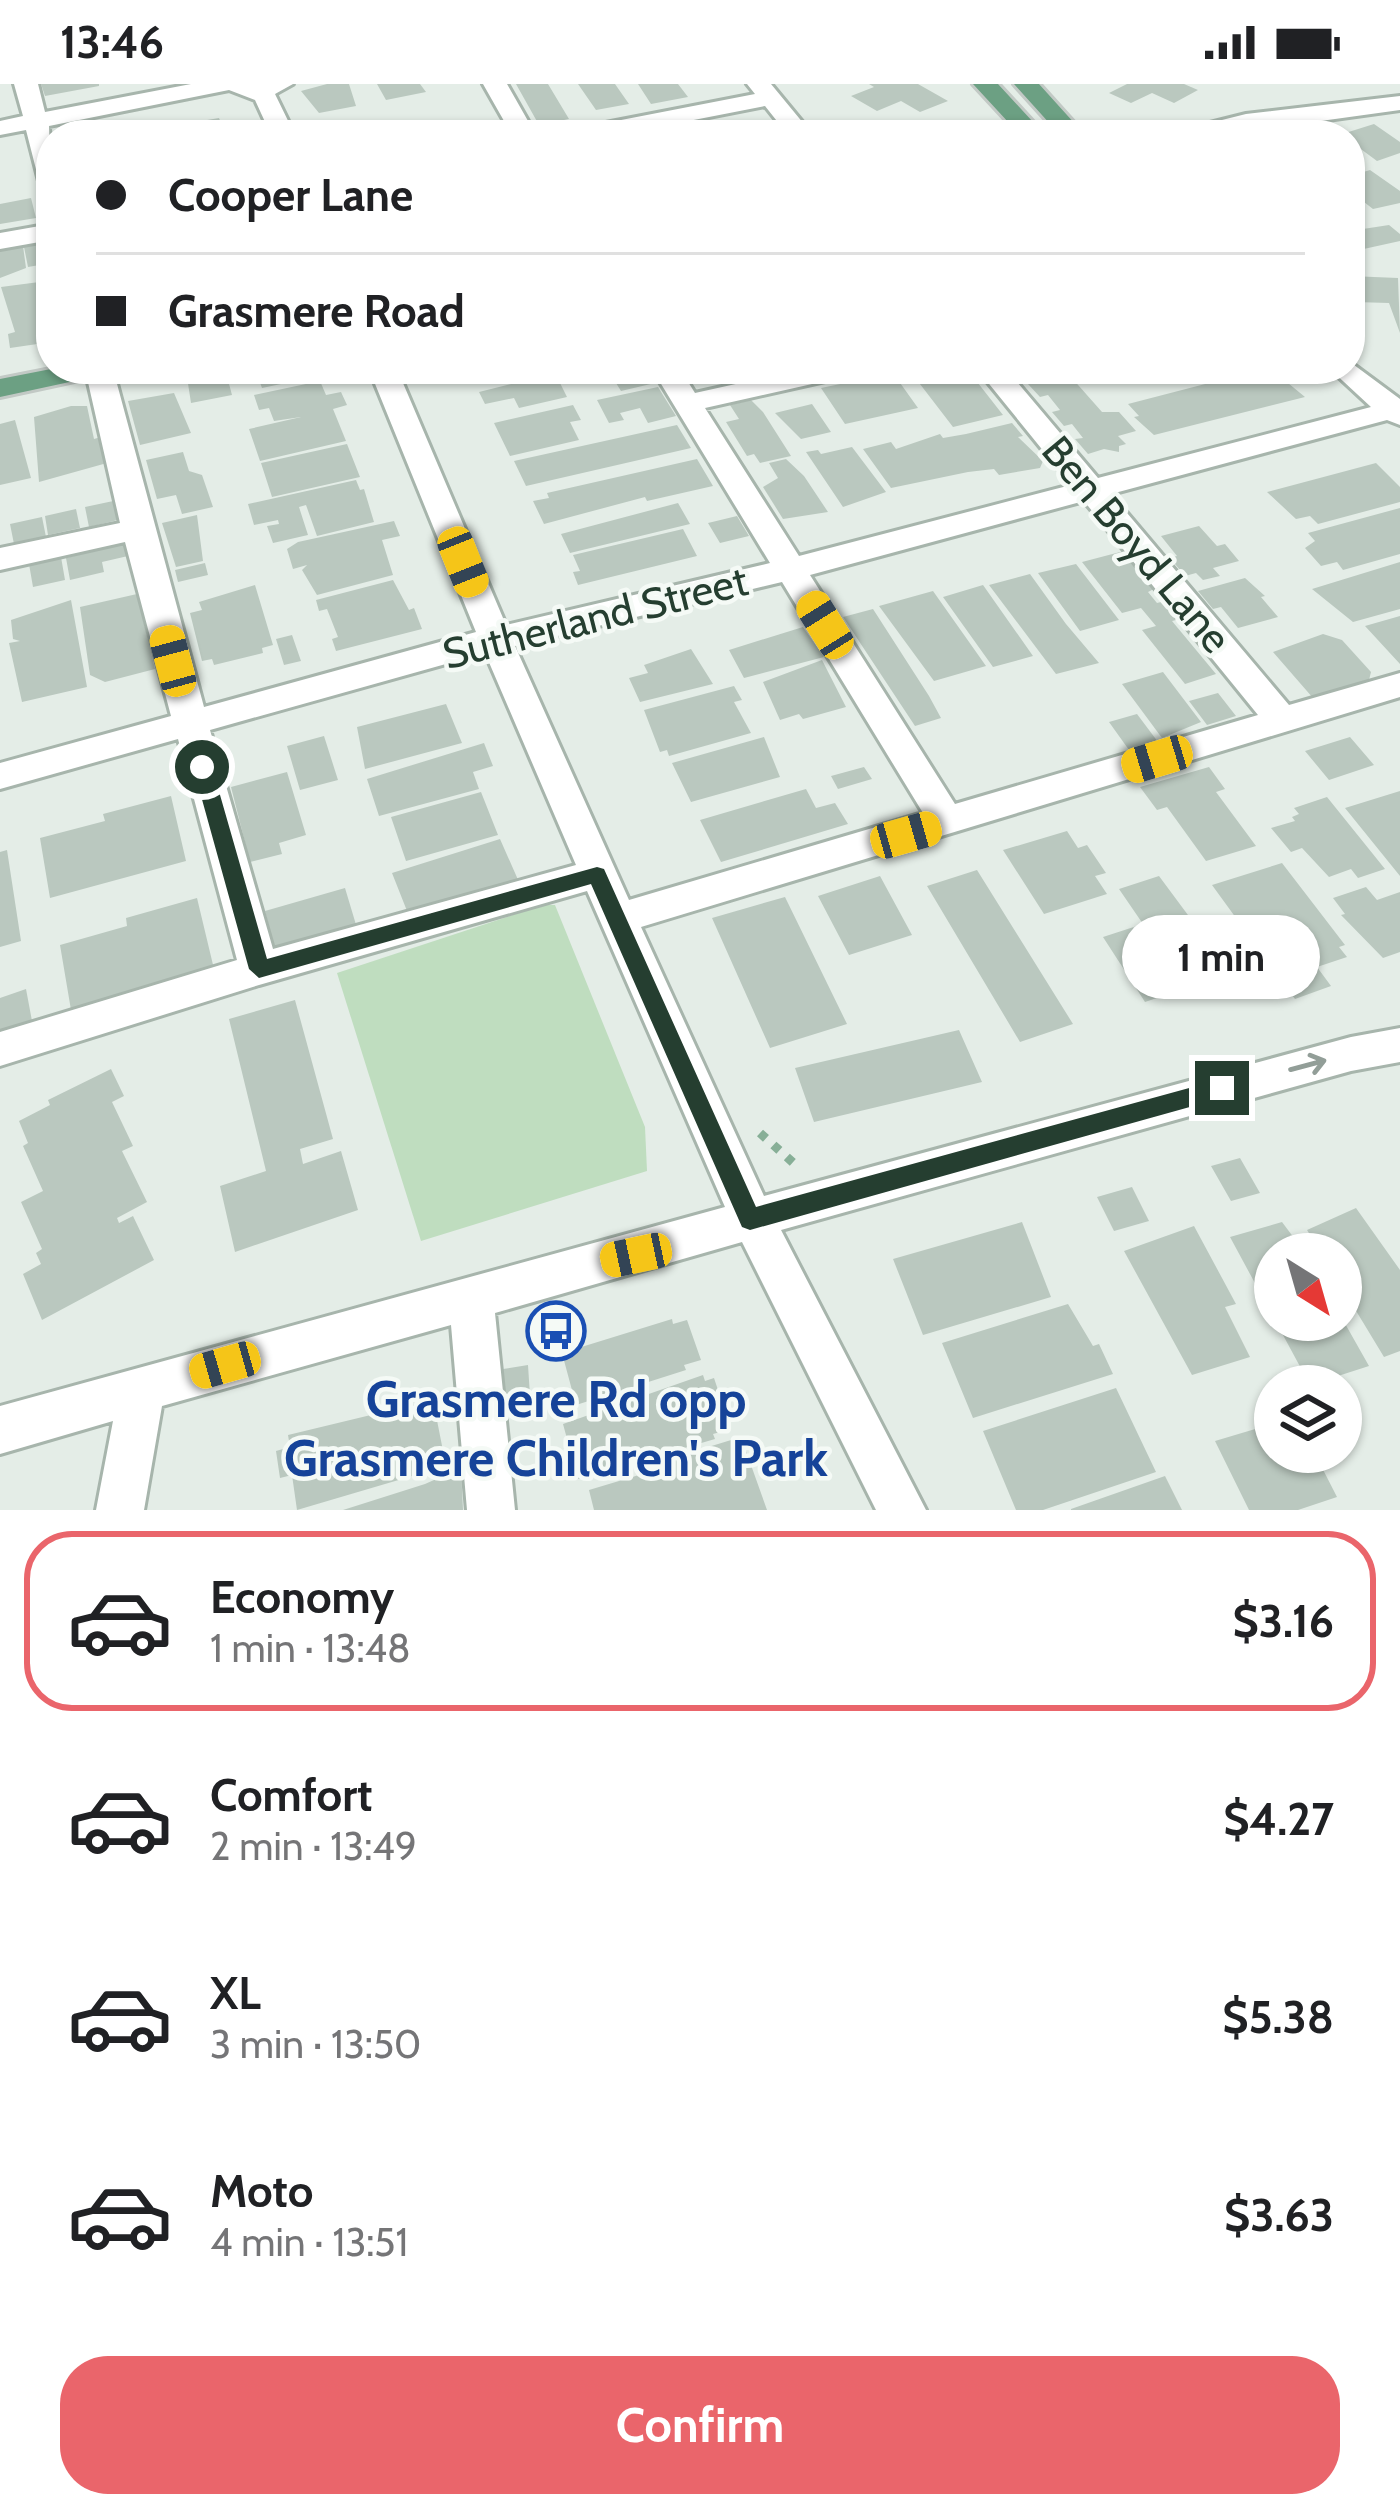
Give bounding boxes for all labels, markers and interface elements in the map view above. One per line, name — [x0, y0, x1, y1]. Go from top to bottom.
text: 13:46 — [60, 15, 164, 69]
text: Cooper Lane — [168, 168, 413, 222]
text: Grasmere Road — [168, 284, 465, 338]
street label: Ben Boyd Lane — [1031, 425, 1243, 663]
car — [433, 522, 493, 602]
street label: Sutherland Street — [437, 554, 753, 680]
car — [791, 585, 859, 665]
car — [146, 622, 200, 700]
car — [1117, 731, 1197, 787]
route start — [175, 740, 229, 794]
car — [866, 808, 946, 862]
callout: 1 min — [1123, 914, 1321, 998]
text: 1 min — [1177, 933, 1265, 981]
one-way arrow — [1289, 1053, 1327, 1075]
route end — [1195, 1061, 1249, 1115]
car — [597, 1230, 675, 1280]
north arrow — [1254, 1233, 1362, 1341]
map controls — [1254, 1233, 1362, 1473]
bus stop icon: Grasmere Rd opp Grasmere Children's Park — [525, 1300, 587, 1362]
car — [185, 1338, 265, 1392]
button: layers — [1254, 1365, 1362, 1473]
place label: Grasmere Rd opp Grasmere Children's Park — [284, 1368, 828, 1489]
icon: car — [66, 1567, 174, 1675]
text: Economy — [210, 1570, 394, 1624]
text: $3.16 — [1233, 1594, 1334, 1648]
text: 1 min · 13:48 — [210, 1624, 411, 1672]
icon: car — [66, 1765, 174, 1873]
text: Comfort — [210, 1768, 373, 1822]
text: $4.27 — [1223, 1792, 1334, 1846]
text: 2 min · 13:49 — [210, 1822, 417, 1870]
icon: car — [66, 1963, 174, 2071]
text: XL — [210, 1966, 261, 2020]
text: $5.38 — [1222, 1990, 1334, 2044]
text: 3 min · 13:50 — [210, 2020, 421, 2068]
icon: car — [66, 2161, 174, 2269]
text: Moto — [210, 2164, 313, 2218]
text: $3.63 — [1224, 2188, 1334, 2242]
text: 4 min · 13:51 — [210, 2218, 408, 2266]
button: Confirm — [60, 2356, 1340, 2494]

